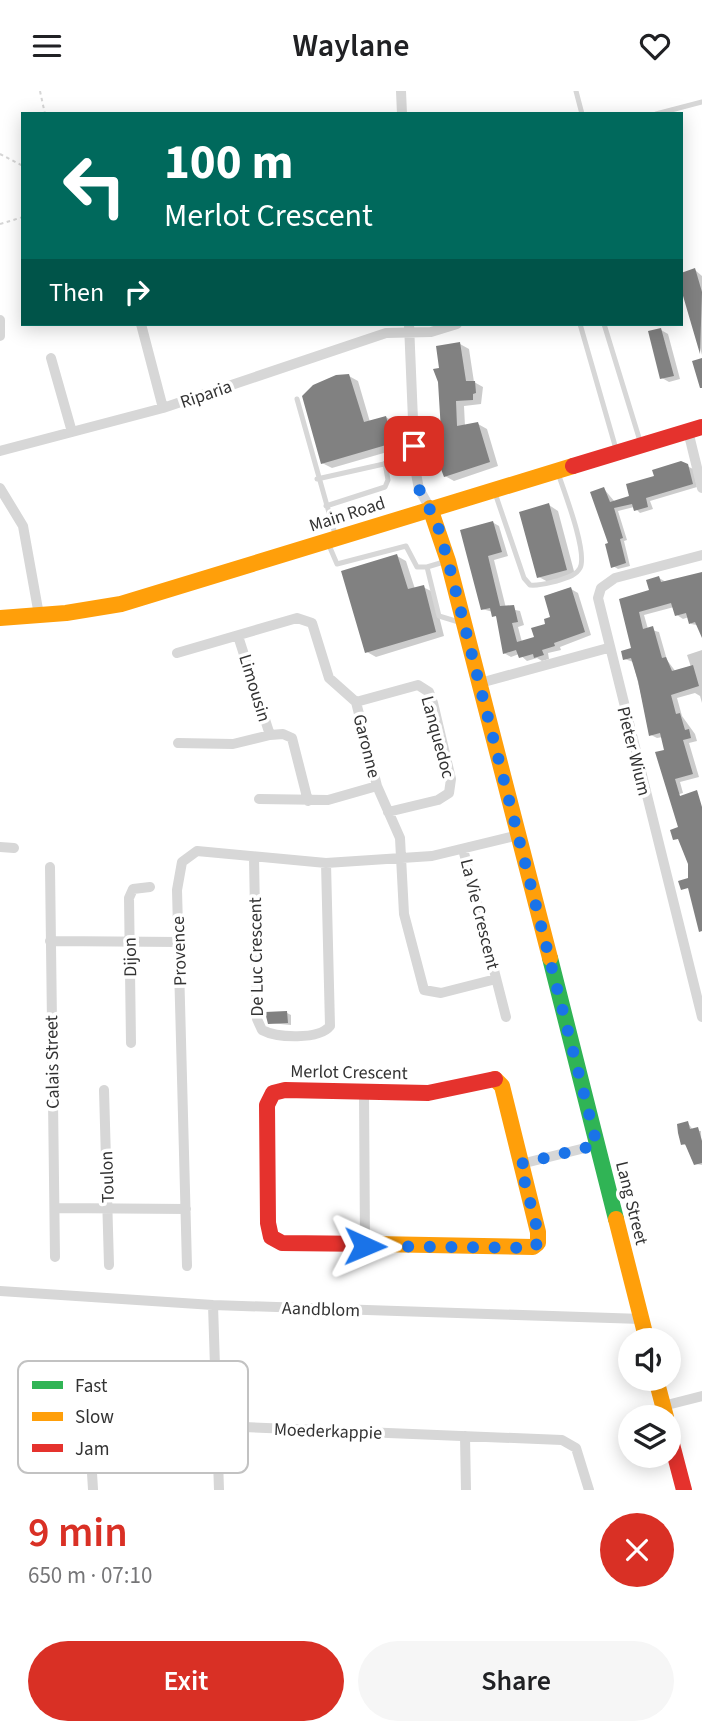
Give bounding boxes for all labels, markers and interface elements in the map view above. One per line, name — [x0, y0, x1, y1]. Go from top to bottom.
text: Waylane — [293, 23, 409, 69]
icon: menu — [28, 27, 66, 65]
icon: heart — [636, 27, 674, 65]
text: 100 m — [164, 128, 293, 198]
icon: left — [49, 140, 140, 231]
text: Merlot Crescent — [164, 193, 373, 239]
icon: right — [118, 273, 156, 311]
text: Then — [49, 274, 104, 311]
street label: Riparia — [177, 374, 235, 415]
pin — [384, 416, 444, 476]
icon: arrive — [395, 427, 433, 465]
street label: Main Road — [306, 490, 388, 539]
street label: Limousin — [232, 651, 277, 725]
street label: Lanquedoc — [415, 693, 461, 781]
street label: Pieter Wium — [610, 704, 657, 798]
street label: Garonne — [347, 712, 386, 781]
street label: La Vie Crescent — [454, 856, 505, 972]
street label: De Luc Crescent — [243, 897, 270, 1017]
street label: Provence — [166, 916, 193, 986]
street label: Dijon — [118, 937, 143, 977]
street label: Calais Street — [39, 1015, 66, 1109]
street label: Merlot Crescent — [290, 1059, 408, 1086]
street label: Toulon — [94, 1150, 121, 1204]
street label: Lang Street — [609, 1159, 654, 1248]
position arrow — [328, 1209, 402, 1283]
street label: Aandblom — [281, 1296, 361, 1323]
map controls — [618, 1328, 681, 1468]
button: sound — [618, 1328, 681, 1391]
legend — [18, 1361, 248, 1473]
text: Fast — [75, 1373, 108, 1400]
text: Slow — [75, 1404, 114, 1431]
button: layers — [618, 1405, 681, 1468]
street label: Moederkappie — [274, 1417, 382, 1446]
text: Jam — [75, 1436, 109, 1463]
text: 9 min — [28, 1503, 128, 1563]
button: close — [600, 1513, 674, 1587]
text: 650 m · 07:10 — [28, 1559, 152, 1592]
button: Exit — [28, 1641, 344, 1721]
button: Share — [358, 1641, 674, 1721]

